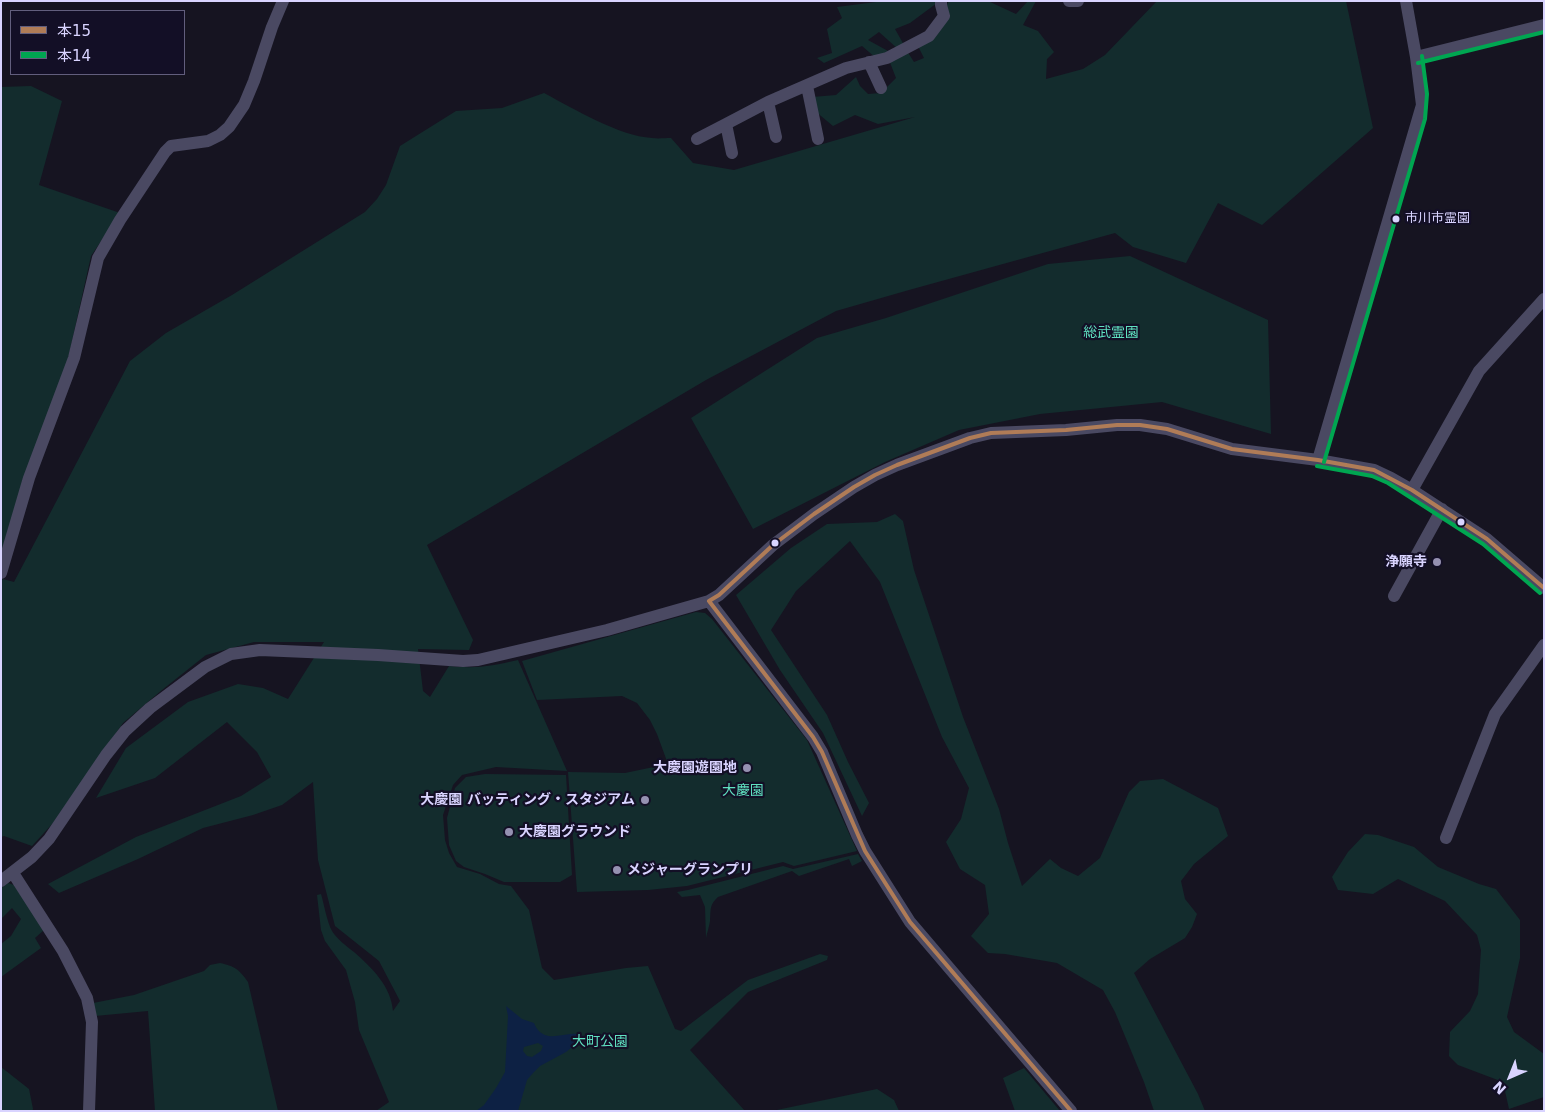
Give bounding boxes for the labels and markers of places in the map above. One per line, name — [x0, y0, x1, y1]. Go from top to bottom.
place label: 市川市霊園 — [1405, 211, 1470, 227]
marker: 市川市霊園 — [1391, 214, 1401, 224]
unlabelled marker — [1456, 517, 1466, 527]
unlabelled marker — [770, 538, 780, 548]
place label: 浄願寺 — [1385, 554, 1427, 570]
marker: 浄願寺 — [1431, 556, 1443, 568]
place label: 大慶園遊園地 — [653, 760, 737, 776]
marker: 大慶園遊園地 — [741, 762, 753, 774]
place label: 大慶園 バッティング・スタジアム — [420, 792, 635, 808]
marker: 大慶園 バッティング・スタジアム — [639, 794, 651, 806]
place label: 大慶園グラウンド — [519, 824, 631, 840]
marker: 大慶園グラウンド — [503, 826, 515, 838]
place label: メジャーグランプリ — [627, 862, 753, 878]
marker: メジャーグランプリ — [611, 864, 623, 876]

